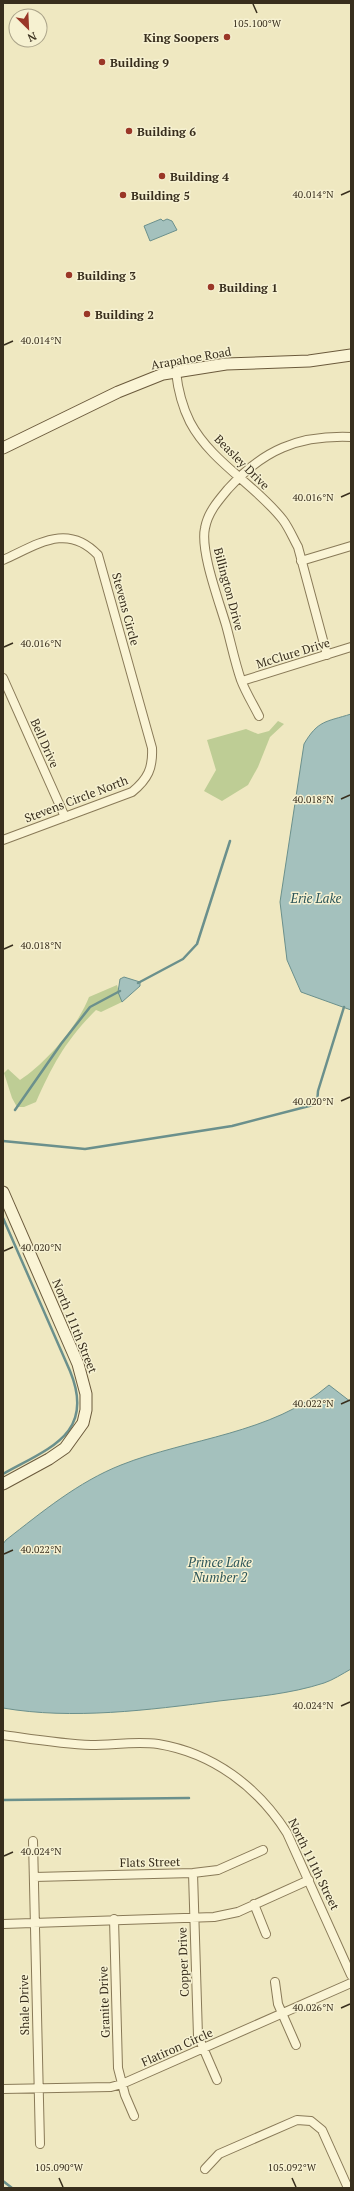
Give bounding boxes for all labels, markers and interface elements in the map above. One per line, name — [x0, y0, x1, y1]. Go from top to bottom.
north arrow — [8, 8, 48, 48]
text: 105.100°W — [233, 17, 282, 30]
text: N — [25, 29, 39, 45]
place label: King Soopers — [143, 30, 220, 45]
marker: King Soopers — [222, 32, 232, 42]
place label: Building 9 — [110, 55, 169, 70]
marker: Building 9 — [97, 57, 107, 67]
place label: Building 6 — [137, 124, 196, 139]
marker: Building 6 — [124, 126, 134, 136]
place label: Building 4 — [170, 169, 229, 184]
marker: Building 4 — [157, 171, 167, 181]
place label: Building 5 — [131, 188, 190, 203]
text: 40.014°N — [293, 188, 334, 201]
marker: Building 5 — [118, 190, 128, 200]
place label: Building 3 — [77, 268, 136, 283]
marker: Building 3 — [64, 270, 74, 280]
place label: Building 1 — [219, 280, 278, 295]
marker: Building 1 — [206, 282, 216, 292]
place label: Building 2 — [95, 307, 154, 322]
marker: Building 2 — [82, 309, 92, 319]
text: 40.014°N — [21, 334, 62, 347]
street label: Arapahoe Road — [150, 344, 233, 372]
street label: Beasley Drive — [211, 431, 273, 493]
text: 40.016°N — [293, 491, 334, 504]
street label: Billington Drive — [211, 546, 247, 632]
street label: Stevens Circle — [109, 571, 143, 647]
street label: McClure Drive — [254, 635, 332, 671]
text: 40.016°N — [21, 637, 62, 650]
street label: Bell Drive — [28, 716, 62, 770]
street label: Stevens Circle North — [22, 772, 130, 826]
text: 40.018°N — [293, 793, 334, 806]
water label: Erie Lake — [289, 889, 342, 907]
text: 40.018°N — [21, 939, 62, 952]
text: 40.020°N — [293, 1095, 334, 1108]
text: 40.020°N — [21, 1241, 62, 1254]
street label: North 111th Street — [49, 1277, 101, 1376]
text: 40.022°N — [293, 1397, 334, 1410]
text: 40.022°N — [21, 1543, 62, 1556]
water label: Prince Lake Number 2 — [187, 1553, 252, 1586]
text: 40.024°N — [293, 1699, 334, 1712]
street label: North 111th Street — [285, 1816, 343, 1913]
text: 40.024°N — [21, 1845, 62, 1858]
street label: Flats Street — [119, 1854, 181, 1870]
street label: Copper Drive — [174, 1927, 192, 1997]
street label: Granite Drive — [95, 1966, 113, 2038]
street label: Shale Drive — [16, 1975, 32, 2035]
text: 40.026°N — [293, 2001, 334, 2014]
street label: Flatiron Circle — [139, 2025, 215, 2069]
text: 105.090°W — [35, 2161, 84, 2174]
text: 105.092°W — [268, 2161, 317, 2174]

